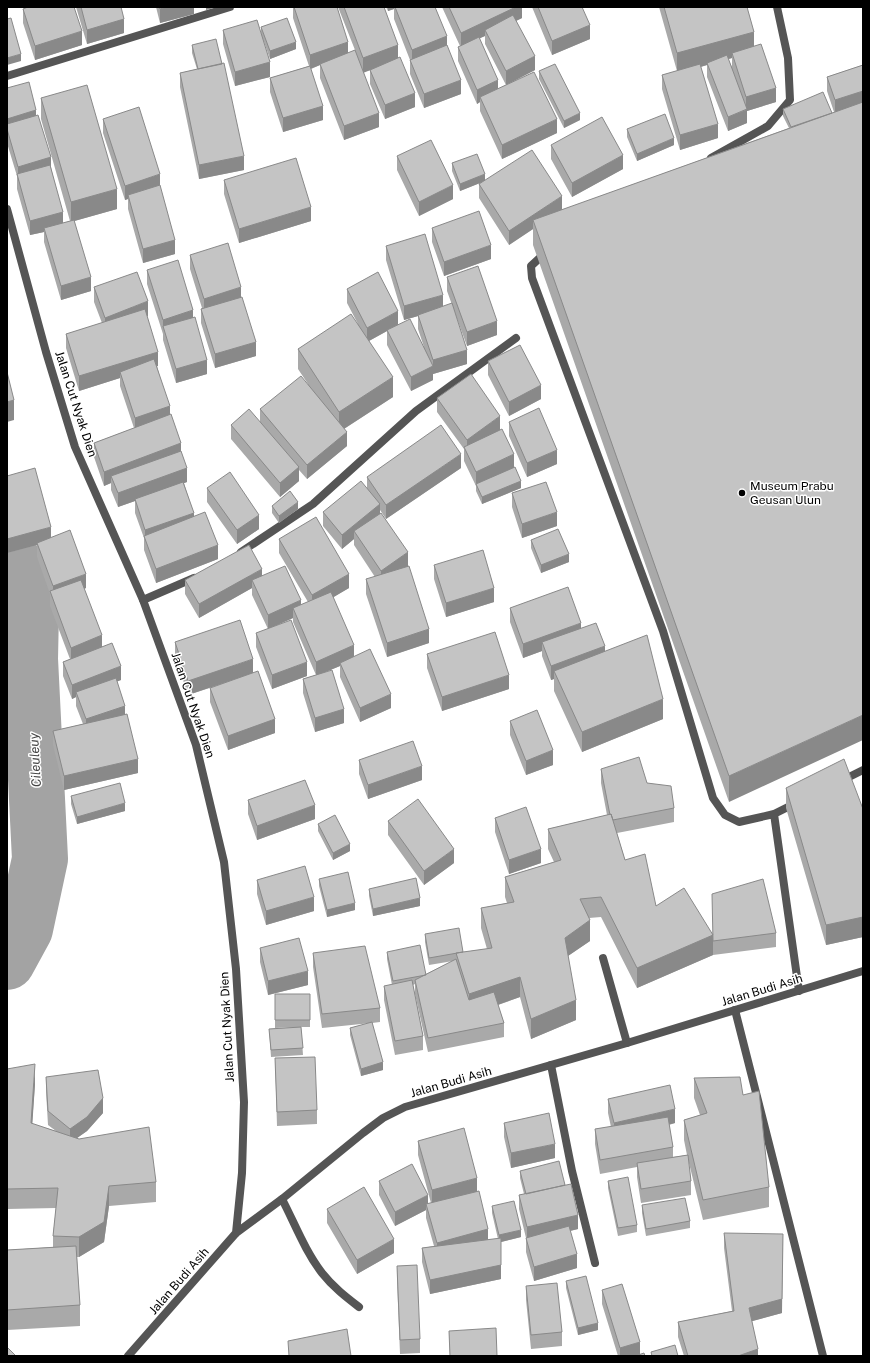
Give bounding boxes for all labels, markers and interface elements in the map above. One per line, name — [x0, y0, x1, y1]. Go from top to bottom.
street label: Jalan Cut Nyak Dien — [52, 349, 100, 459]
place label: Museum Prabu Geusan Ulun — [750, 479, 834, 507]
marker: Museum Prabu Geusan Ulun — [737, 488, 747, 498]
street label: Jalan Cut Nyak Dien — [168, 650, 218, 760]
water label: Cileuleuy — [26, 732, 44, 788]
street label: Jalan Cut Nyak Dien — [217, 971, 237, 1083]
street label: Jalan Budi Asih — [720, 971, 804, 1009]
street label: Jalan Budi Asih — [409, 1064, 493, 1100]
street label: Jalan Budi Asih — [146, 1245, 212, 1317]

